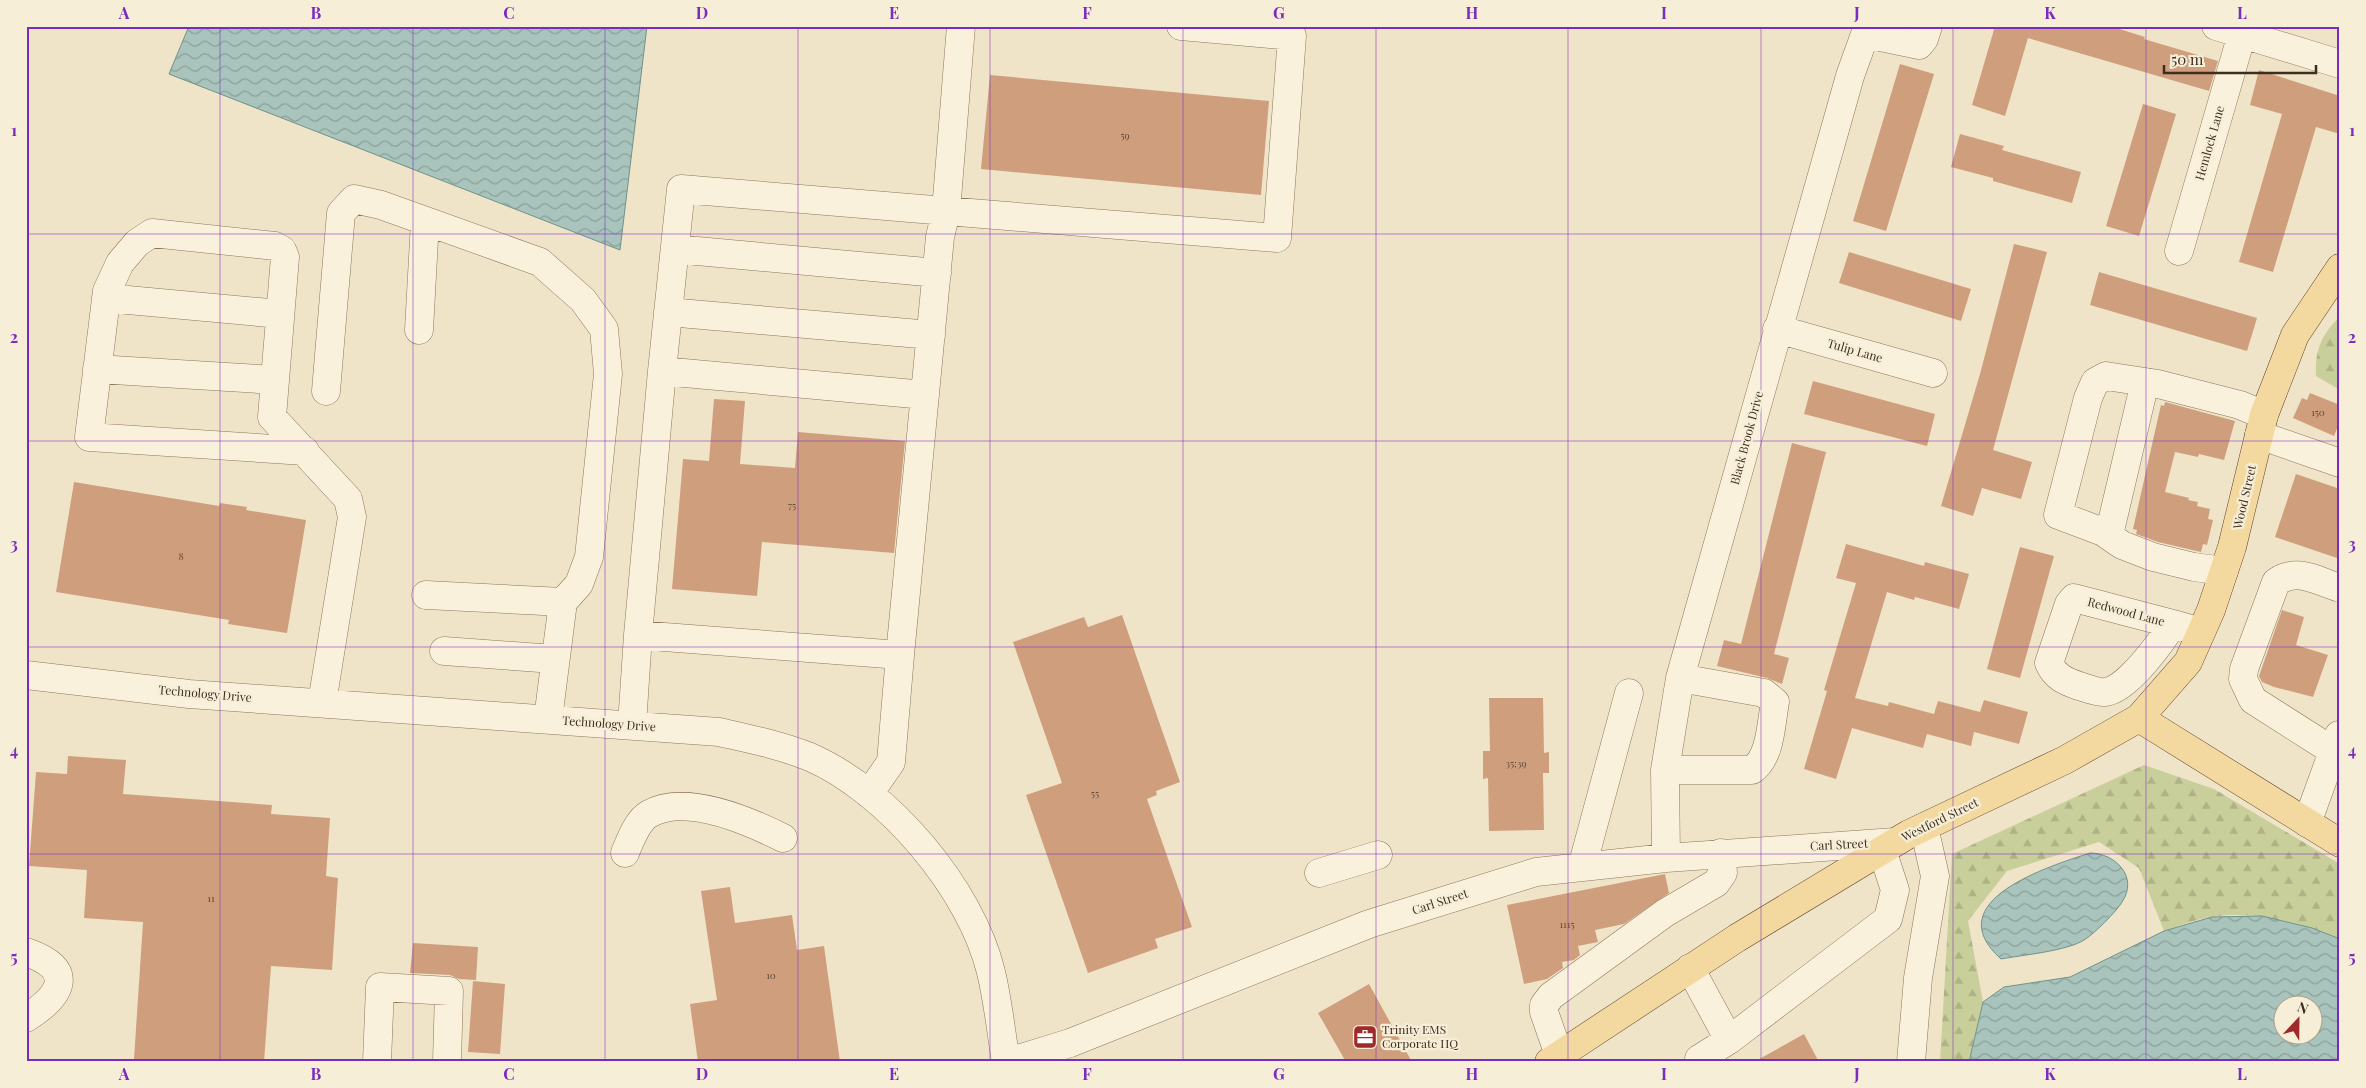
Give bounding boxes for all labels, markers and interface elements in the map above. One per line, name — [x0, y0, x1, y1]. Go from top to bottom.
text: A — [118, 2, 130, 23]
text: B — [311, 2, 322, 23]
text: C — [503, 2, 515, 23]
text: D — [696, 2, 708, 23]
text: E — [889, 2, 899, 23]
text: F — [1082, 2, 1092, 23]
text: G — [1273, 2, 1285, 23]
text: H — [1466, 2, 1479, 23]
text: I — [1661, 2, 1667, 23]
text: J — [1853, 2, 1860, 23]
text: K — [2044, 2, 2056, 23]
text: L — [2237, 2, 2247, 23]
scale bar — [2164, 42, 2316, 74]
text: 50 m — [2171, 49, 2204, 69]
street label: Hemlock Lane — [2191, 103, 2227, 182]
text: 1 — [11, 119, 17, 140]
text: 1 — [2349, 119, 2355, 140]
house number: 59 — [1120, 128, 1130, 142]
text: 2 — [10, 326, 18, 347]
text: 2 — [2348, 326, 2356, 347]
street label: Tulip Lane — [1826, 335, 1885, 366]
street label: Black Brook Drive — [1726, 389, 1766, 486]
house number: 150 — [2311, 405, 2325, 419]
street label: Wood Street — [2229, 462, 2259, 531]
house number: 75 — [788, 498, 796, 512]
text: 3 — [10, 533, 18, 554]
text: 3 — [2348, 533, 2356, 554]
house number: 8 — [178, 549, 184, 563]
street label: Redwood Lane — [2086, 593, 2167, 629]
street label: Technology Drive — [158, 681, 252, 705]
street label: Technology Drive — [562, 712, 656, 734]
text: 4 — [10, 739, 18, 760]
text: 4 — [2348, 739, 2356, 760]
house number: 35;39 — [1505, 756, 1527, 770]
house number: 55 — [1091, 786, 1099, 800]
street label: Westford Street — [1898, 793, 1981, 845]
street label: Carl Street — [1810, 834, 1869, 854]
street label: Carl Street — [1410, 884, 1470, 918]
house number: 11 — [207, 891, 215, 905]
house number: 1115 — [1559, 917, 1575, 931]
text: 5 — [10, 946, 18, 967]
text: 5 — [2348, 946, 2356, 967]
house number: 10 — [766, 968, 776, 982]
north arrow — [2274, 996, 2324, 1046]
text: N — [2295, 997, 2311, 1018]
place label: Trinity EMS Corporate HQ — [1382, 1021, 1459, 1051]
office icon: Trinity EMS Corporate HQ — [1352, 1024, 1378, 1050]
text: A — [118, 1063, 130, 1084]
text: B — [311, 1063, 322, 1084]
text: C — [503, 1063, 515, 1084]
text: D — [696, 1063, 708, 1084]
text: E — [889, 1063, 899, 1084]
text: F — [1082, 1063, 1092, 1084]
text: G — [1273, 1063, 1285, 1084]
text: H — [1466, 1063, 1479, 1084]
text: I — [1661, 1063, 1667, 1084]
text: J — [1853, 1063, 1860, 1084]
text: K — [2044, 1063, 2056, 1084]
text: L — [2237, 1063, 2247, 1084]

